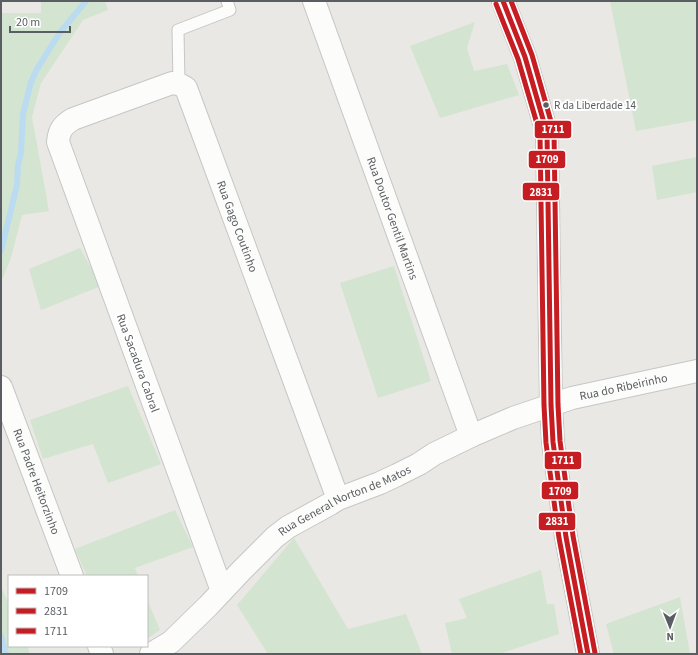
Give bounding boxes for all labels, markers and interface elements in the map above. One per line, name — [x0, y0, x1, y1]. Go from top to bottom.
scale bar — [10, 8, 70, 34]
text: 20 m — [16, 14, 40, 31]
place label: R da Liberdade 14 — [554, 98, 636, 113]
marker: R da Liberdade 14 — [541, 100, 551, 110]
line badge: 1711 — [534, 120, 572, 139]
text: 1711 — [541, 122, 565, 137]
line badge: 1709 — [528, 150, 566, 169]
text: 1709 — [535, 152, 559, 167]
street label: Rua Doutor Gentil Martins — [362, 155, 422, 282]
street label: Rua Gago Coutinho — [212, 178, 261, 275]
line badge: 2831 — [522, 182, 560, 201]
text: 2831 — [529, 185, 553, 200]
street label: Rua Sacadura Cabral — [112, 312, 163, 415]
street label: Rua do Ribeirinho — [578, 370, 669, 405]
street label: Rua Padre Heitorzinho — [8, 426, 64, 537]
line badge: 1711 — [544, 451, 582, 470]
text: 1711 — [551, 453, 575, 468]
street label: Rua General Norton de Matos — [275, 461, 414, 541]
line badge: 1709 — [541, 481, 579, 500]
text: 1709 — [548, 484, 572, 499]
line badge: 2831 — [538, 512, 576, 531]
text: 2831 — [545, 514, 569, 529]
legend — [8, 575, 148, 647]
text: 1709 — [44, 583, 68, 600]
text: 2831 — [44, 603, 68, 620]
north arrow — [650, 607, 690, 647]
text: 1711 — [44, 623, 68, 640]
text: N — [666, 629, 674, 644]

